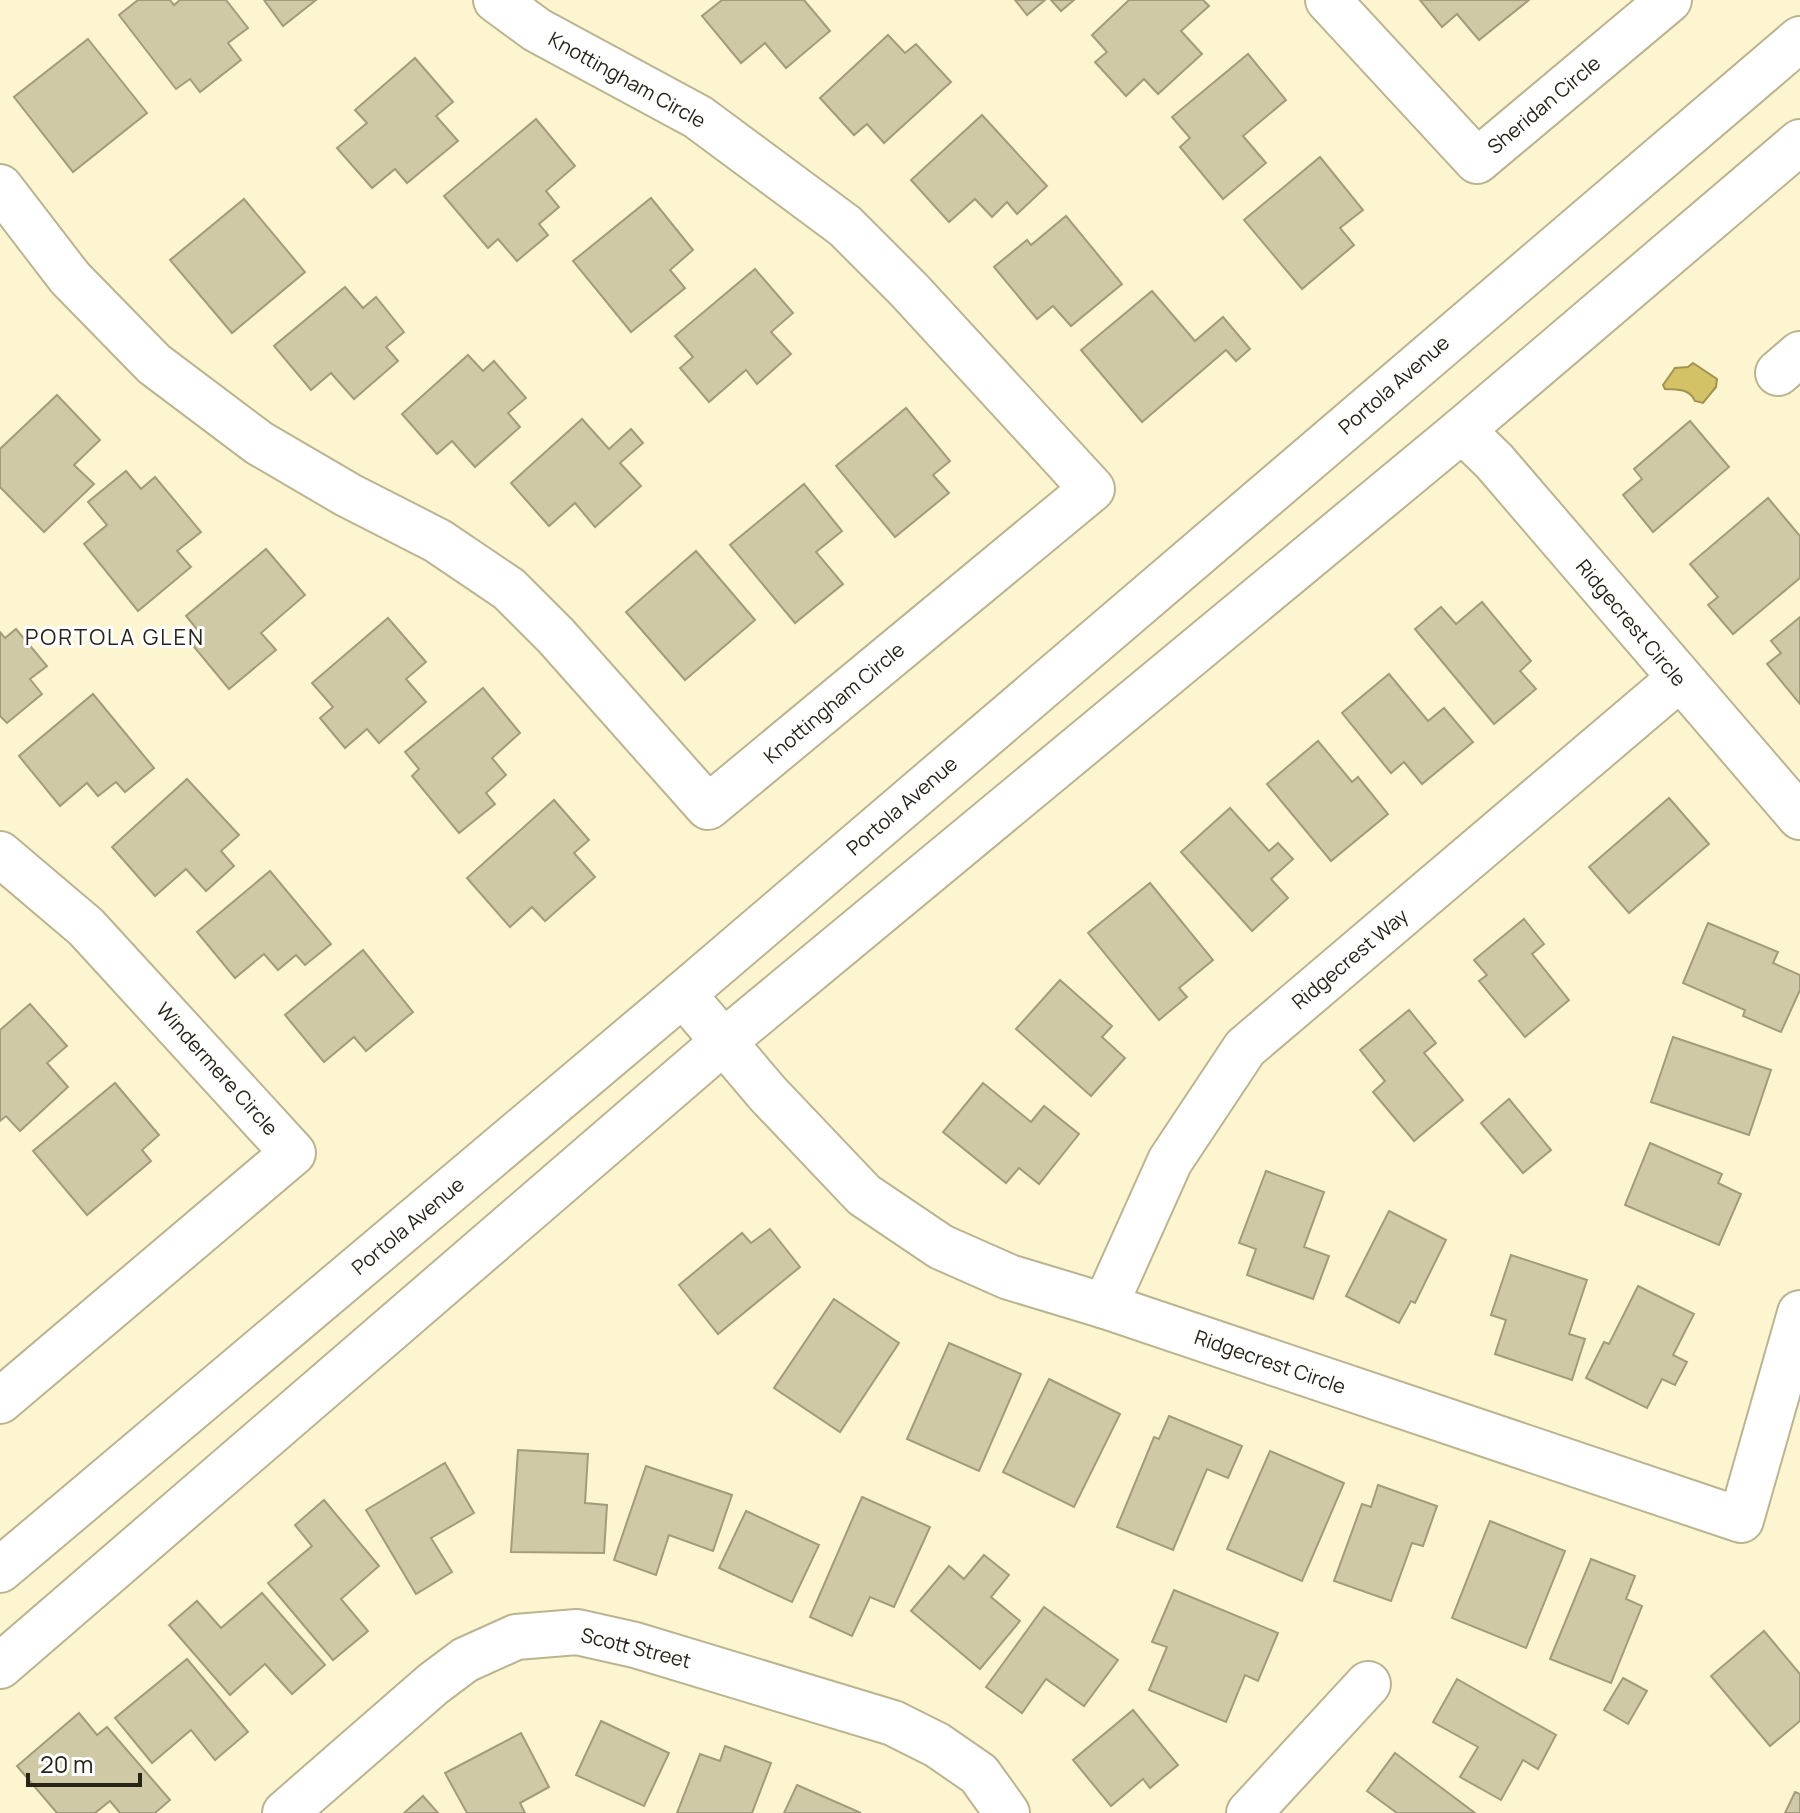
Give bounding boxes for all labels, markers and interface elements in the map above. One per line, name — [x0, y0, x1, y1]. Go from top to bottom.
street label: Knottingham Circle — [544, 25, 711, 134]
street label: Sheridan Circle — [1481, 49, 1606, 160]
street label: Portola Avenue — [1332, 329, 1455, 440]
street label: Ridgecrest Circle — [1570, 553, 1693, 692]
district label: PORTOLA GLEN — [25, 622, 205, 652]
street label: Knottingham Circle — [758, 636, 910, 769]
street label: Portola Avenue — [840, 750, 963, 861]
street label: Ridgecrest Way — [1286, 902, 1414, 1015]
street label: Windermere Circle — [150, 996, 284, 1141]
street label: Portola Avenue — [346, 1171, 470, 1281]
street label: Ridgecrest Circle — [1191, 1323, 1349, 1400]
street label: Scott Street — [578, 1621, 694, 1674]
scale bar — [28, 1737, 140, 1787]
text: 20 m — [40, 1747, 93, 1780]

